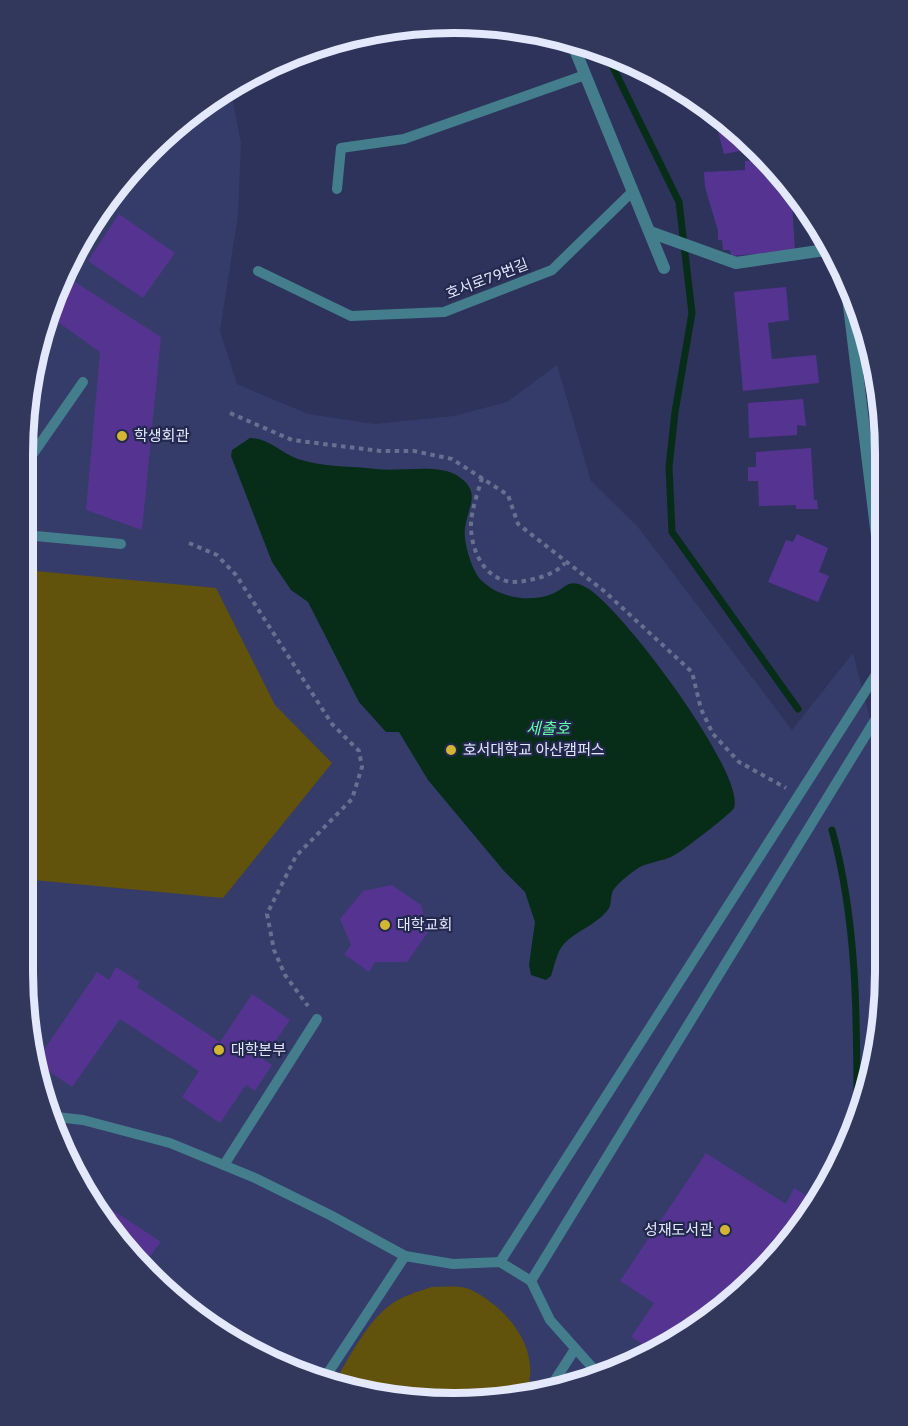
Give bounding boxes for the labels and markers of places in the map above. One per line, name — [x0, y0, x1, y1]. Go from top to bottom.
place label: 학생회관 — [134, 426, 189, 445]
marker: 학생회관 — [115, 429, 129, 443]
place label: 호서대학교 아산캠퍼스 — [463, 740, 605, 759]
marker: 호서대학교 아산캠퍼스 — [444, 743, 458, 757]
place label: 대학교회 — [397, 915, 452, 934]
marker: 대학교회 — [378, 918, 392, 932]
place label: 대학본부 — [231, 1040, 286, 1059]
marker: 대학본부 — [212, 1043, 226, 1057]
place label: 성재도서관 — [644, 1220, 713, 1239]
marker: 성재도서관 — [718, 1223, 732, 1237]

